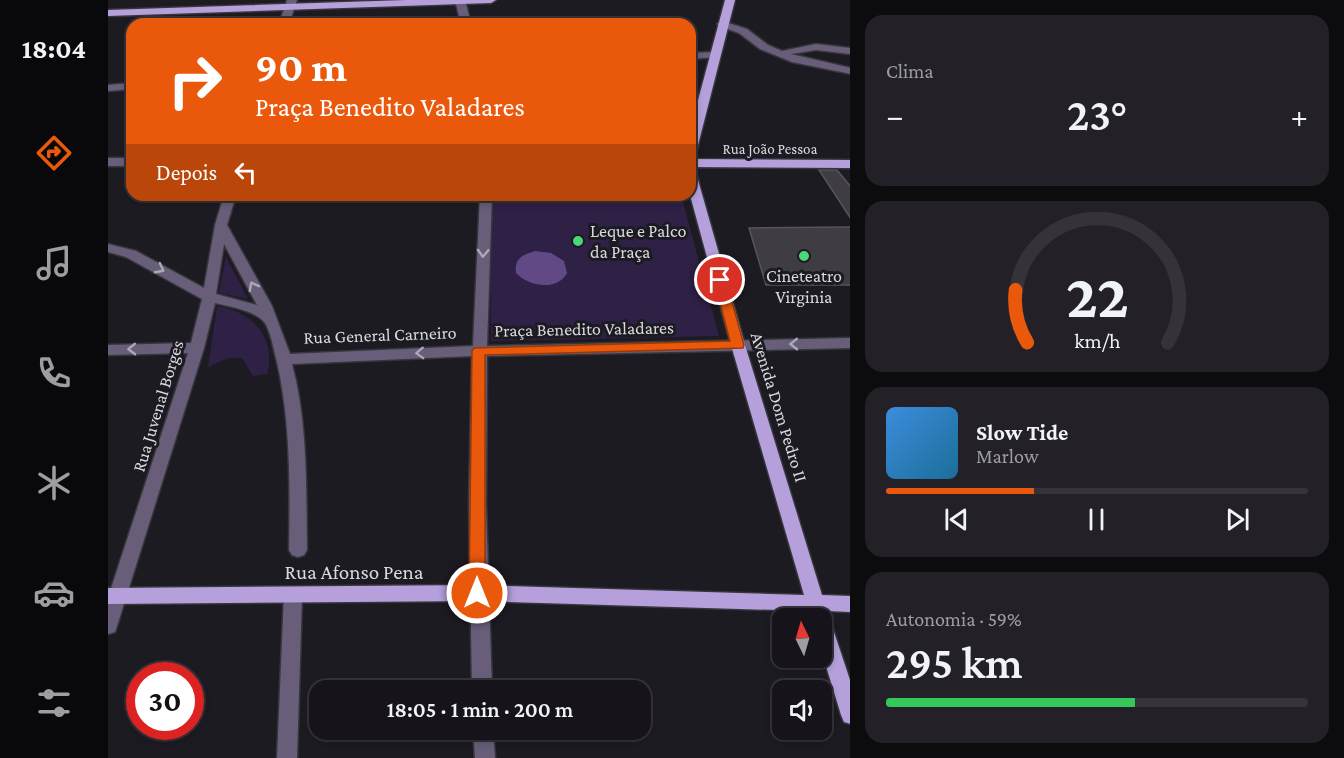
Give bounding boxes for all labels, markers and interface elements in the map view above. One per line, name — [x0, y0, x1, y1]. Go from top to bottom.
text: 18:04 — [22, 34, 86, 64]
icon: right — [156, 42, 234, 120]
text: 90 m — [255, 43, 347, 90]
text: Clima — [886, 60, 934, 82]
text: 23° — [1067, 90, 1127, 140]
text: Praça Benedito Valadares — [255, 92, 525, 122]
text: − — [886, 97, 903, 134]
text: + — [1291, 97, 1308, 134]
icon: directions — [33, 132, 75, 174]
street label: Rua João Pessoa — [723, 141, 818, 158]
icon: left — [229, 156, 262, 189]
text: Depois — [156, 160, 217, 185]
place label: Leque e Palco da Praça — [590, 221, 686, 262]
marker: Leque e Palco da Praça — [571, 234, 585, 248]
icon: music — [33, 242, 75, 284]
one-way arrow — [477, 249, 490, 258]
marker: Cineteatro Virginia — [797, 249, 811, 263]
pin — [694, 254, 745, 305]
text: 22 — [1066, 261, 1128, 330]
one-way arrow — [154, 262, 164, 273]
icon: arrive — [703, 263, 736, 296]
place label: Cineteatro Virginia — [766, 266, 842, 307]
one-way arrow — [248, 281, 260, 292]
street label: Praça Benedito Valadares — [494, 317, 674, 341]
street label: Rua General Carneiro — [303, 322, 457, 348]
street label: Avenida Dom Pedro II — [747, 330, 811, 484]
text: km/h — [1074, 330, 1121, 354]
street label: Rua Juvenal Borges — [128, 338, 188, 474]
one-way arrow — [790, 338, 799, 350]
one-way arrow — [127, 343, 136, 355]
one-way arrow — [416, 347, 425, 360]
icon: phone — [33, 352, 75, 394]
text: Slow Tide — [976, 420, 1068, 445]
text: Marlow — [976, 445, 1039, 467]
icon: climate — [33, 462, 75, 504]
icon: previous — [940, 503, 973, 536]
icon: pause — [1080, 503, 1113, 536]
icon: next — [1221, 503, 1254, 536]
street label: Rua Afonso Pena — [285, 560, 424, 584]
position arrow — [445, 561, 509, 625]
icon: car — [33, 572, 75, 614]
north arrow — [772, 608, 832, 668]
map controls — [772, 608, 832, 740]
text: Autonomia · 59% — [886, 608, 1022, 630]
text: 295 km — [886, 638, 1023, 688]
speed limit sign: 30 — [126, 662, 204, 740]
button: sound — [772, 680, 832, 740]
icon: filters — [33, 682, 75, 724]
text: 18:05 · 1 min · 200 m — [387, 697, 573, 722]

